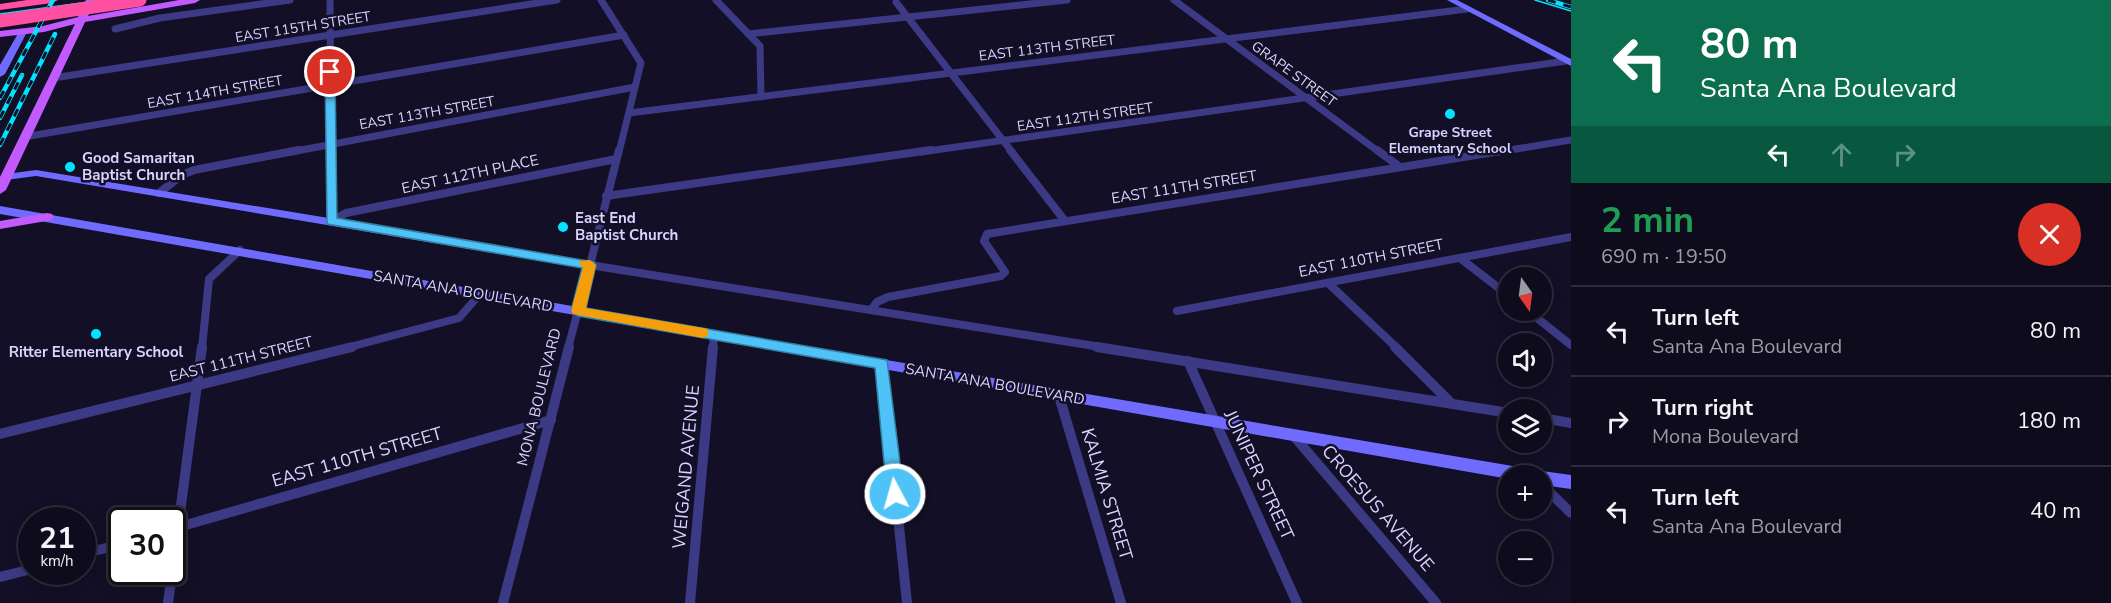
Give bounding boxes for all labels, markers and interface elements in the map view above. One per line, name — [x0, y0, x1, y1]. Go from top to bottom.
street label: EAST 115TH STREET — [234, 7, 373, 47]
text: 80 m — [1700, 16, 1799, 73]
icon: left — [1601, 24, 1679, 102]
street label: EAST 113TH STREET — [978, 30, 1117, 66]
street label: GRAPE STREET — [1248, 37, 1341, 112]
pin — [304, 46, 355, 97]
icon: arrive — [313, 55, 346, 88]
text: Santa Ana Boulevard — [1700, 70, 1957, 107]
street label: EAST 114TH STREET — [146, 71, 285, 113]
street label: EAST 113TH STREET — [358, 92, 497, 134]
street label: EAST 112TH STREET — [1016, 98, 1155, 136]
marker: Grape Street Elementary School — [1443, 107, 1457, 121]
place label: Grape Street Elementary School — [1389, 123, 1512, 158]
icon: left — [1762, 138, 1795, 171]
icon: ahead — [1825, 138, 1858, 171]
icon: right — [1888, 138, 1921, 171]
place label: Good Samaritan Baptist Church — [82, 148, 195, 185]
street label: EAST 112TH PLACE — [400, 150, 540, 198]
marker: Good Samaritan Baptist Church — [63, 160, 77, 174]
street label: EAST 111TH STREET — [1110, 166, 1258, 208]
text: 2 min — [1601, 196, 1694, 245]
button: close — [2018, 203, 2081, 266]
place label: East End Baptist Church — [575, 208, 678, 245]
marker: East End Baptist Church — [556, 220, 570, 234]
street label: EAST 110TH STREET — [1297, 234, 1445, 282]
text: 690 m · 19:50 — [1601, 243, 1727, 270]
street label: SANTA ANA BOULEVARD — [372, 265, 554, 317]
north arrow — [1498, 267, 1552, 321]
map controls — [1498, 267, 1552, 585]
text: Turn left — [1652, 303, 1739, 333]
icon: left — [1601, 315, 1634, 348]
text: 80 m — [2030, 316, 2081, 346]
street label: MONA BOULEVARD — [512, 326, 566, 468]
marker: Ritter Elementary School — [89, 327, 103, 341]
street label: EAST 111TH STREET — [167, 332, 315, 386]
button: sound — [1498, 333, 1552, 387]
text: Santa Ana Boulevard — [1652, 333, 1842, 360]
place label: Ritter Elementary School — [9, 342, 184, 362]
street label: SANTA ANA BOULEVARD — [904, 358, 1086, 410]
street label: WEIGAND AVENUE — [667, 384, 705, 550]
text: Turn right — [1652, 393, 1753, 423]
button: layers — [1498, 399, 1552, 453]
street label: JUNIPER STREET — [1218, 405, 1300, 544]
icon: right — [1601, 405, 1634, 438]
text: 180 m — [2017, 406, 2081, 436]
street label: EAST 110TH STREET — [269, 421, 445, 493]
text: Mona Boulevard — [1652, 423, 1799, 450]
street label: KALMIA STREET — [1076, 425, 1139, 563]
street label: CROESUS AVENUE — [1316, 440, 1440, 576]
position arrow — [863, 462, 927, 526]
button: + — [1498, 465, 1552, 519]
text: Turn left — [1652, 483, 1739, 513]
icon: left — [1601, 495, 1634, 528]
text: 40 m — [2030, 496, 2081, 526]
speed limit sign: 30 — [108, 507, 186, 585]
text: Santa Ana Boulevard — [1652, 513, 1842, 540]
text: 21 — [39, 518, 75, 559]
button: − — [1498, 531, 1552, 585]
text: km/h — [40, 551, 74, 571]

